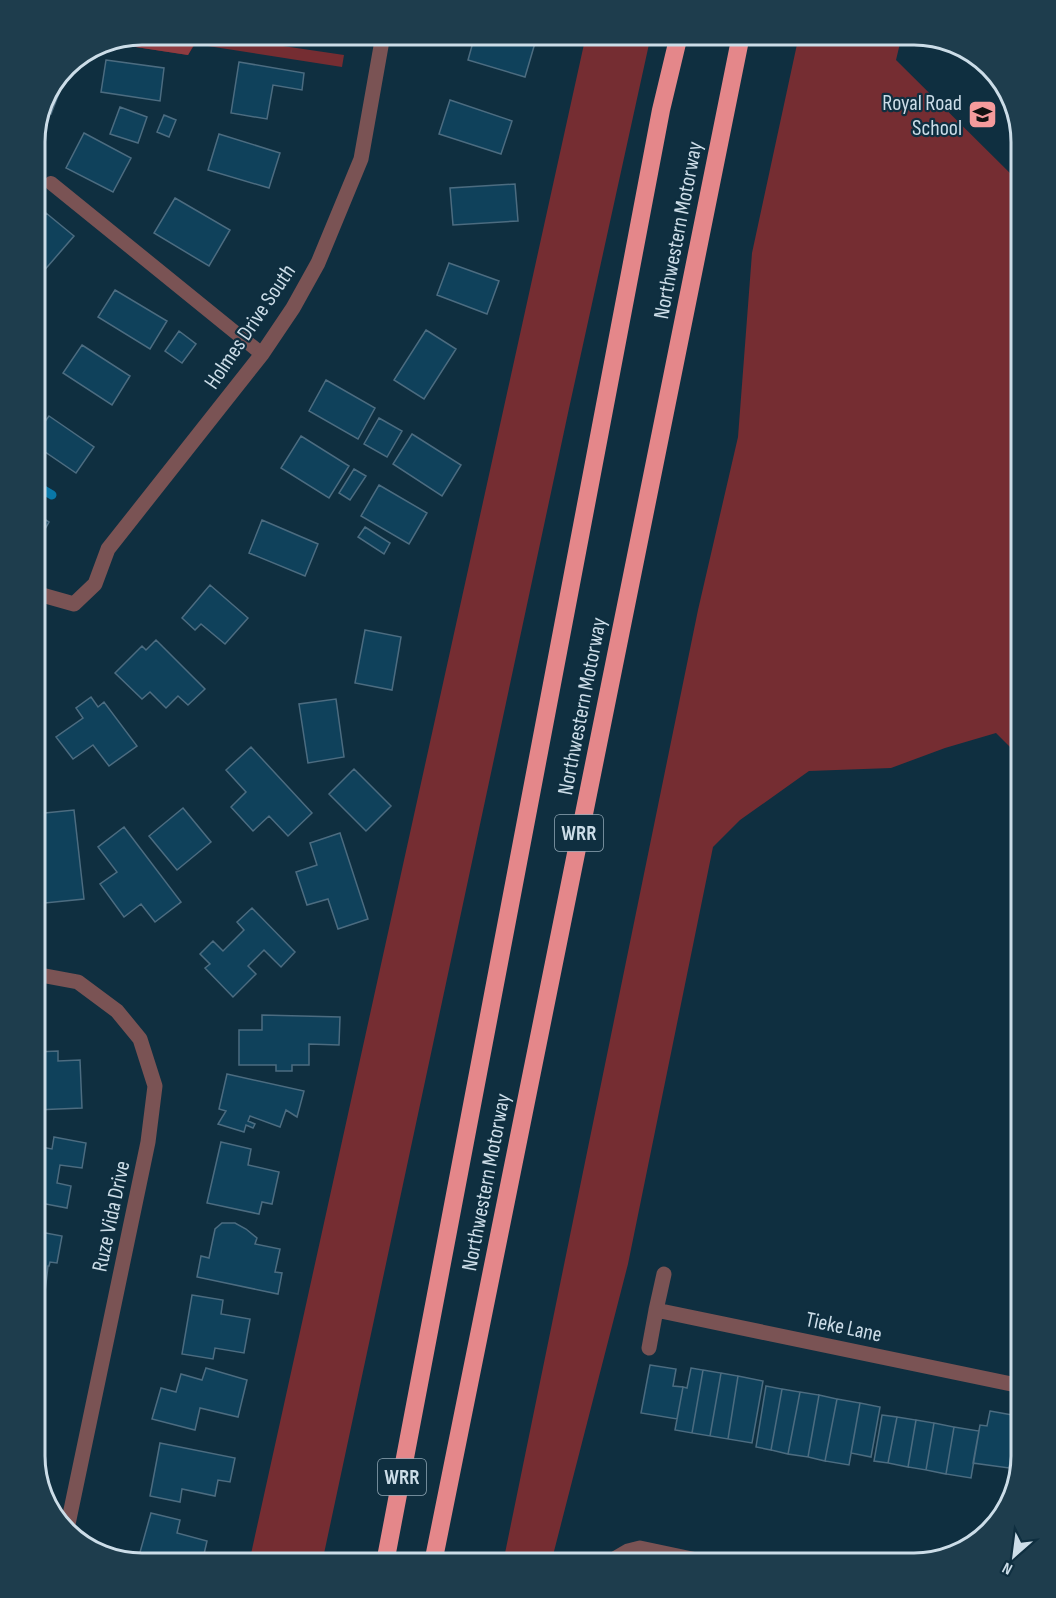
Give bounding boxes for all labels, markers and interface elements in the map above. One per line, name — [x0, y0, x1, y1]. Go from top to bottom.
place label: Royal Road School — [882, 90, 962, 142]
school or university icon: Royal Road School — [967, 99, 999, 131]
street label: Northwestern Motorway — [648, 139, 709, 321]
street label: Holmes Drive South — [199, 259, 302, 394]
street label: Northwestern Motorway — [552, 615, 613, 797]
road number: WRR — [555, 815, 603, 851]
street label: Northwestern Motorway — [456, 1091, 517, 1273]
street label: Ruze Vida Drive — [87, 1158, 136, 1274]
street label: Tieke Lane — [803, 1306, 884, 1349]
road number: WRR — [378, 1459, 426, 1495]
north arrow — [984, 1526, 1044, 1586]
text: N — [999, 1558, 1016, 1578]

